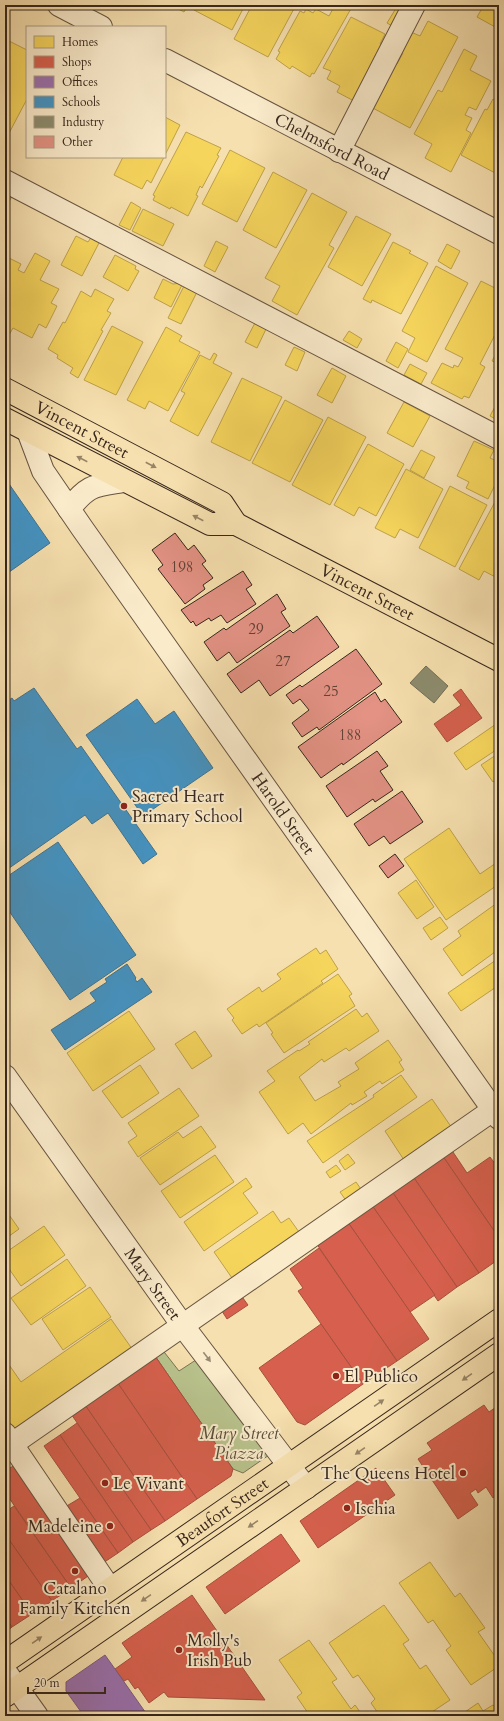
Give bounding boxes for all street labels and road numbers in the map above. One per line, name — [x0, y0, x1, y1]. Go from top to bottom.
street label: Chelmsford Road — [270, 108, 393, 186]
street label: Vincent Street — [31, 396, 133, 464]
street label: Vincent Street — [316, 558, 419, 626]
street label: Harold Street — [246, 768, 321, 860]
street label: Mary Street — [119, 1243, 187, 1325]
street label: Beaufort Street — [172, 1472, 274, 1552]

